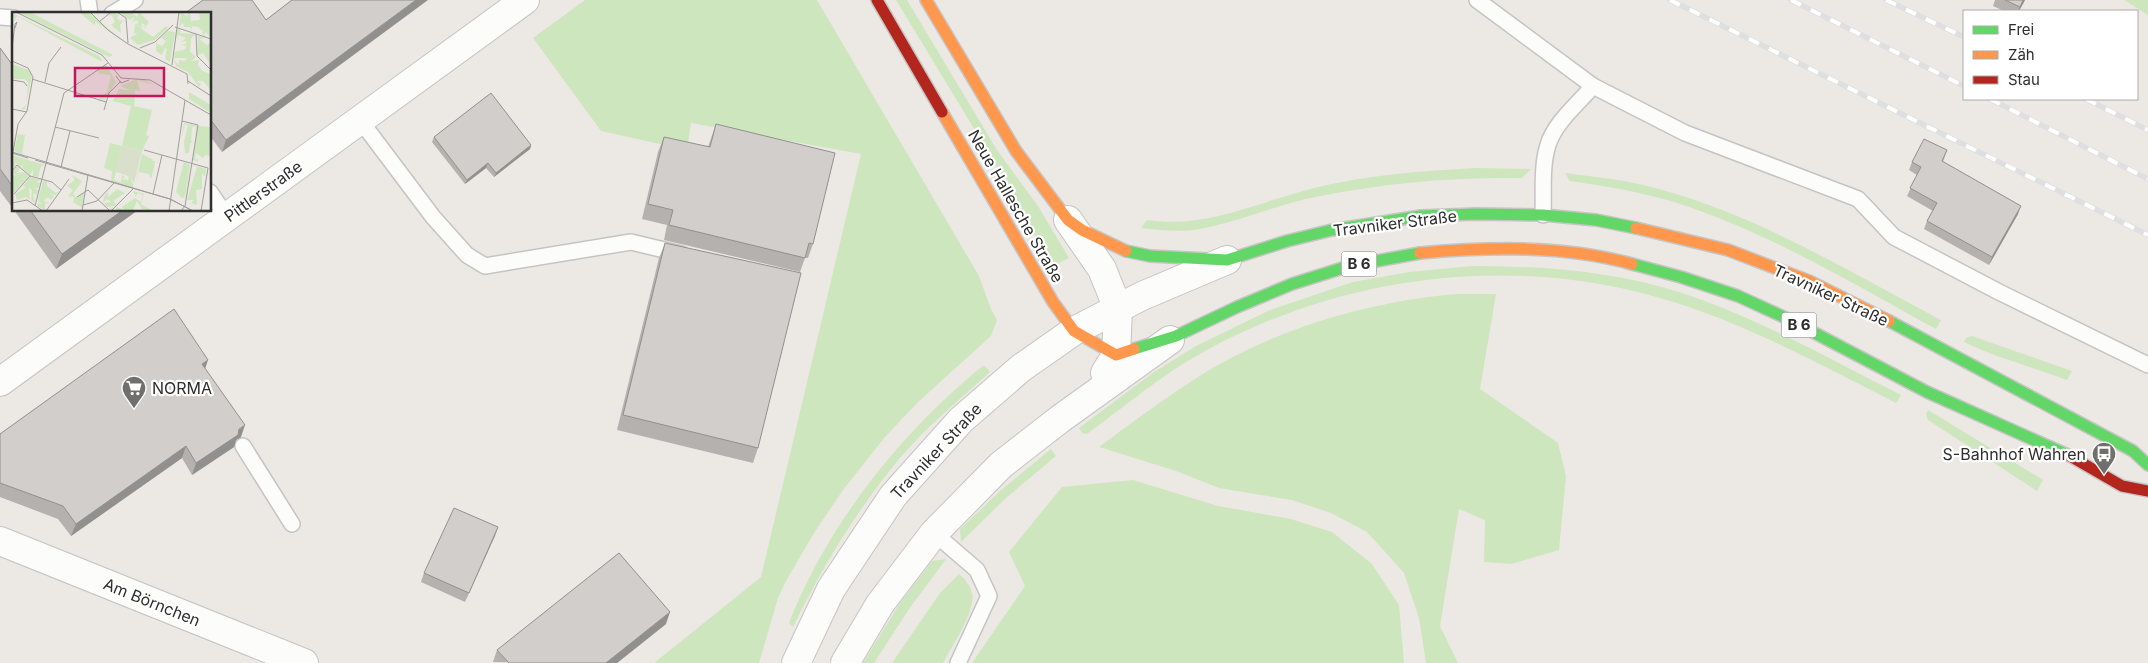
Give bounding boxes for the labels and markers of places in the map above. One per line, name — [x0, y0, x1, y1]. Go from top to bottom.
supermarket icon: NORMA — [121, 375, 147, 409]
place label: NORMA — [152, 378, 212, 398]
bus stop icon: S-Bahnhof Wahren — [2091, 441, 2117, 475]
place label: S-Bahnhof Wahren — [1943, 444, 2086, 464]

